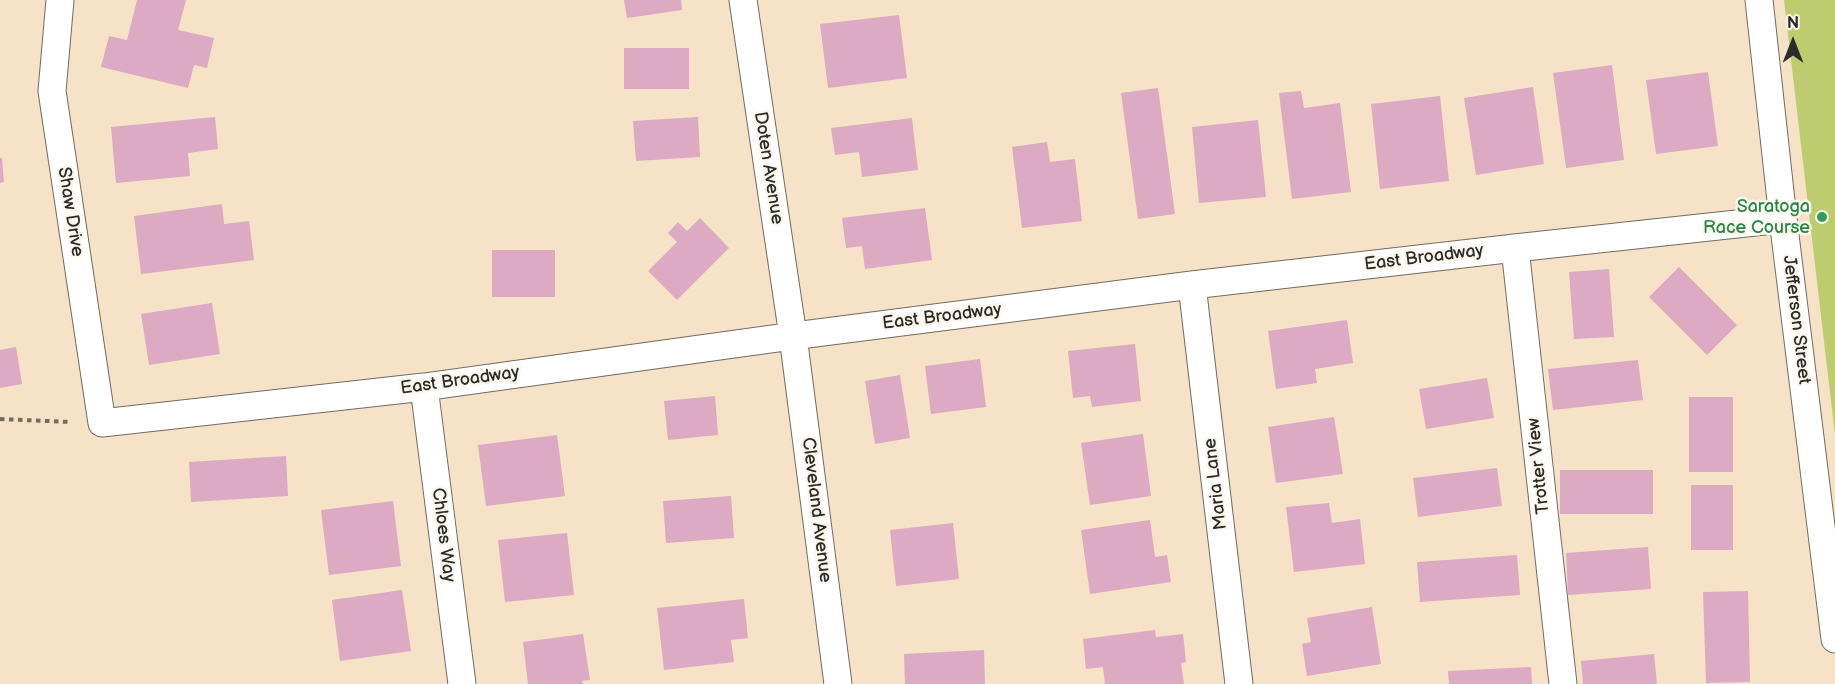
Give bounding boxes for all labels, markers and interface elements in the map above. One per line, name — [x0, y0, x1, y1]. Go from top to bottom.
north arrow — [1763, 12, 1823, 72]
text: N — [1787, 14, 1799, 33]
street label: Doten Avenue — [748, 110, 788, 226]
street label: Shaw Drive — [52, 166, 88, 258]
place label: Saratoga Race Course — [1703, 196, 1810, 238]
marker: Saratoga Race Course — [1815, 210, 1829, 224]
street label: East Broadway — [1363, 240, 1485, 276]
street label: Jefferson Street — [1777, 254, 1815, 386]
street label: East Broadway — [881, 299, 1003, 335]
street label: East Broadway — [399, 362, 521, 400]
street label: Trotter View — [1523, 417, 1555, 515]
street label: Cleveland Avenue — [796, 436, 836, 584]
street label: Maria Lane — [1200, 437, 1232, 531]
street label: Chloes Way — [426, 487, 460, 583]

